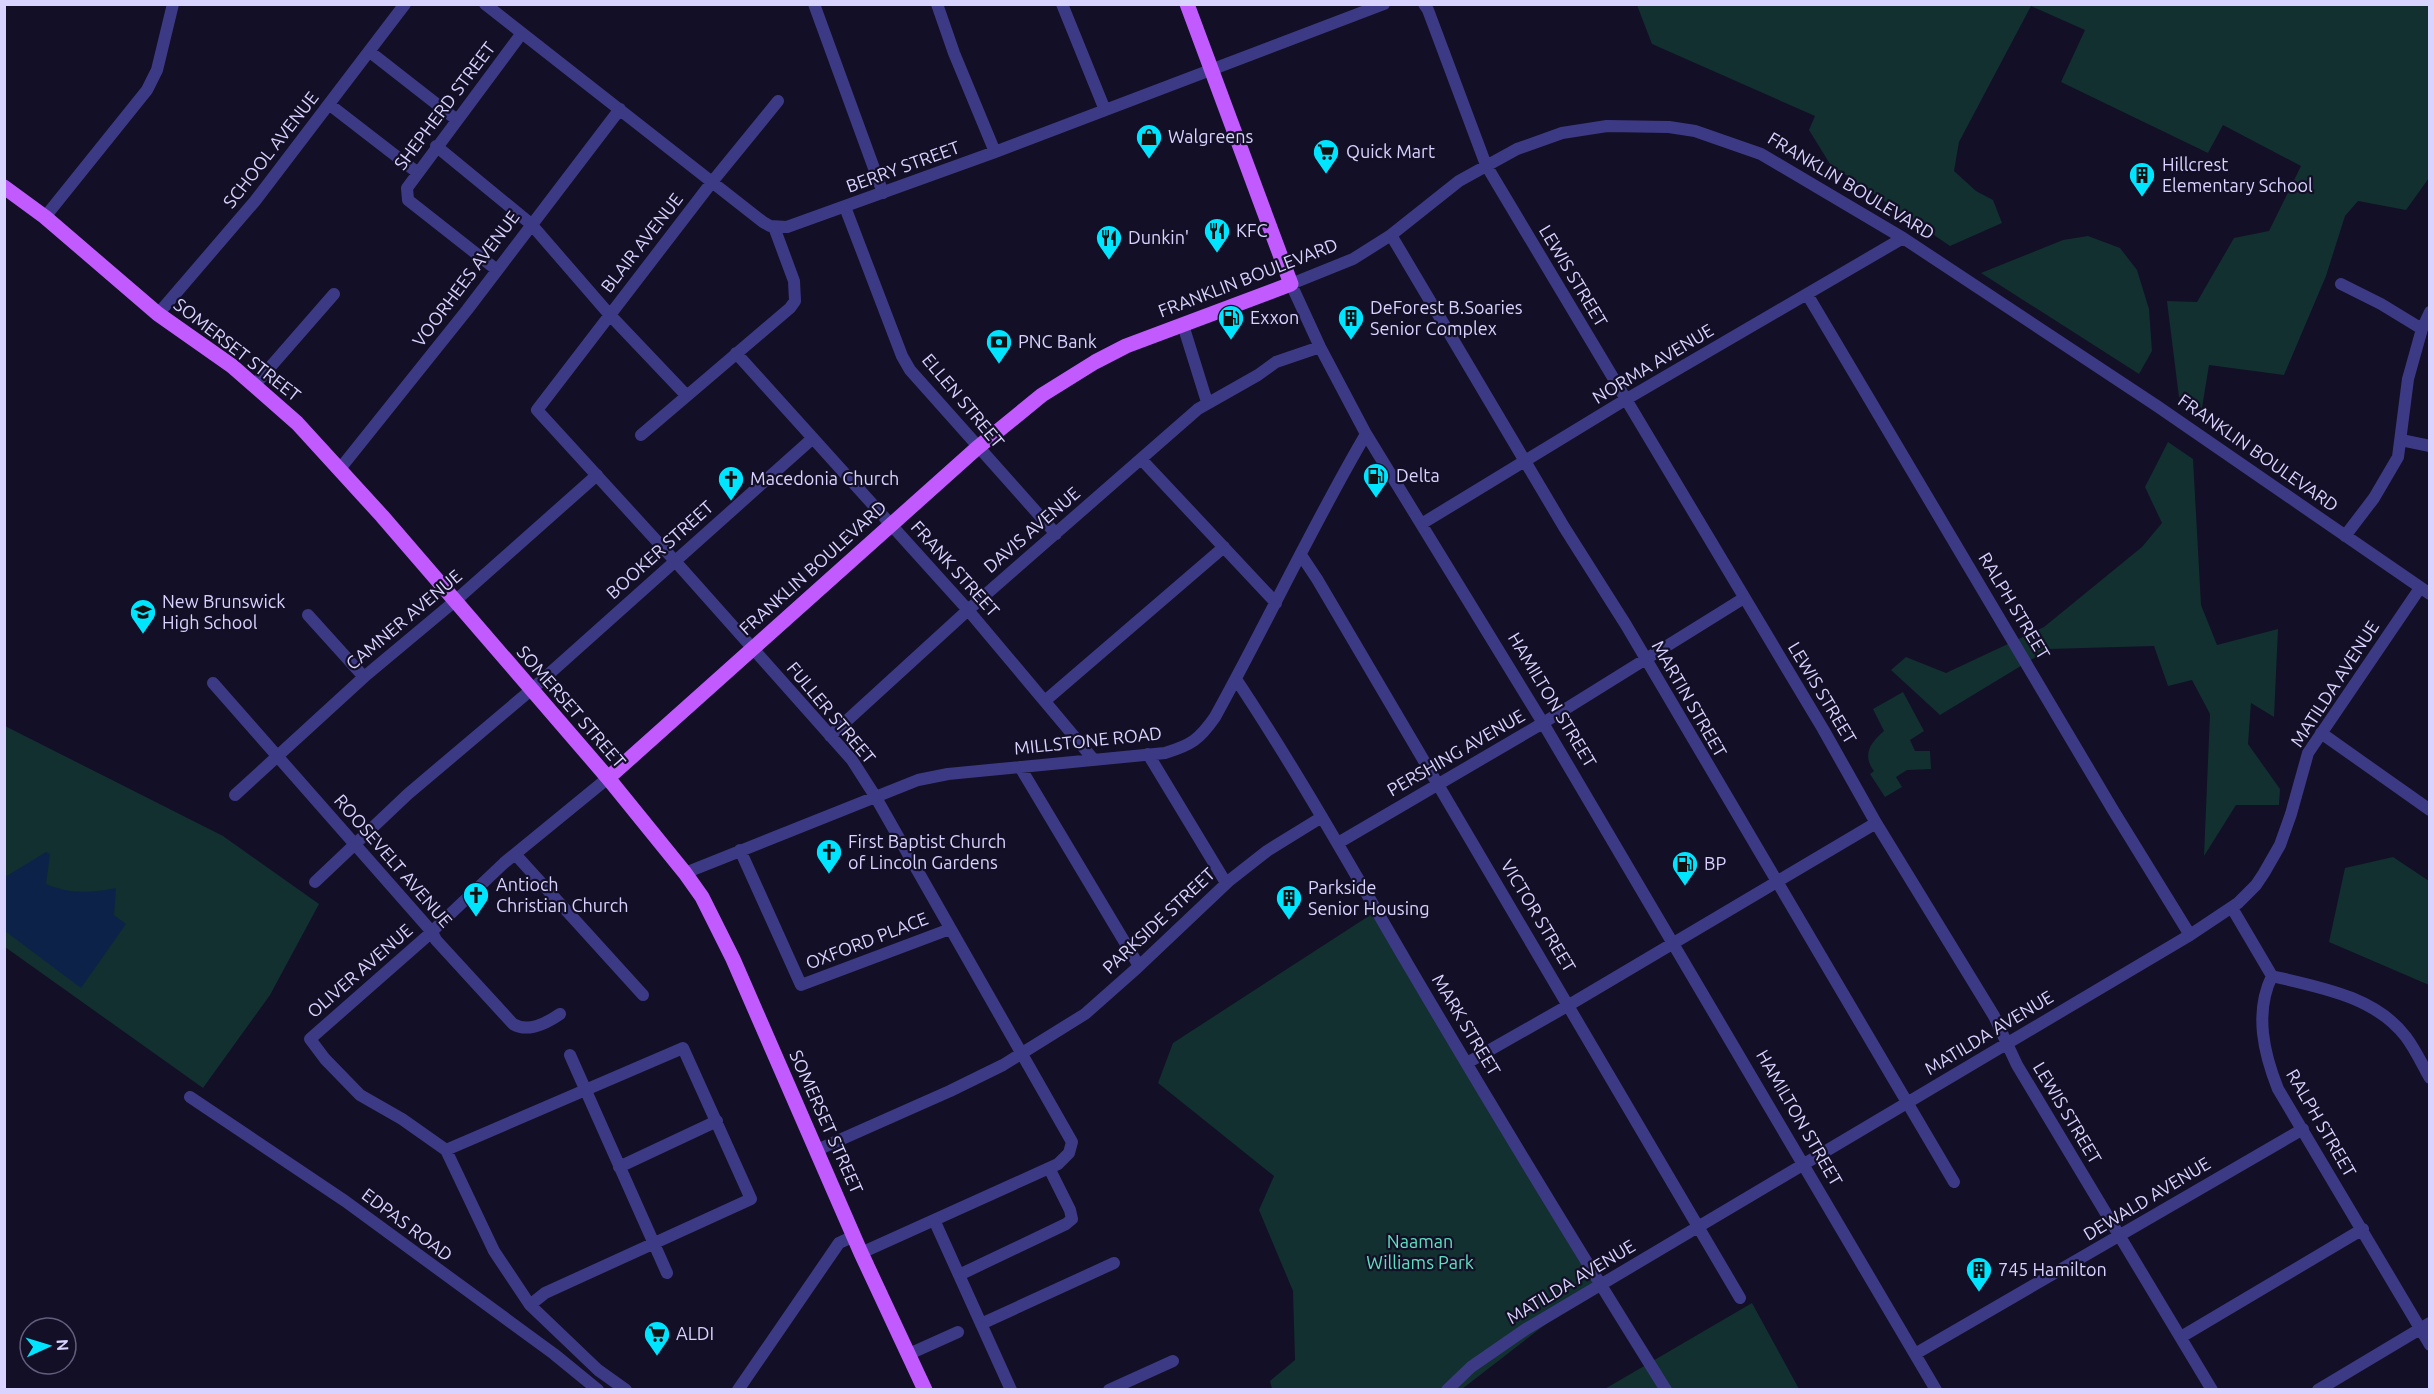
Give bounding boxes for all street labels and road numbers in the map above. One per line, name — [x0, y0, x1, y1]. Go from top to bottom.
street label: SHEPHERD STREET — [390, 38, 499, 173]
street label: SCHOOL AVENUE — [219, 87, 322, 211]
street label: FRANKLIN BOULEVARD — [1765, 127, 1938, 243]
street label: BERRY STREET — [843, 136, 962, 196]
street label: BLAIR AVENUE — [596, 189, 686, 296]
street label: VOORHEES AVENUE — [408, 207, 523, 350]
street label: LEWIS STREET — [1536, 221, 1612, 330]
street label: FRANKLIN BOULEVARD — [1155, 234, 1340, 321]
street label: SOMERSET STREET — [170, 294, 305, 405]
street label: NORMA AVENUE — [1589, 319, 1716, 407]
street label: ELLEN STREET — [919, 349, 1009, 451]
street label: FRANKLIN BOULEVARD — [2175, 389, 2342, 515]
street label: DAVIS AVENUE — [979, 482, 1083, 576]
street label: BOOKER STREET — [602, 496, 717, 602]
street label: FRANKLIN BOULEVARD — [735, 496, 890, 638]
street label: FRANK STREET — [908, 516, 1004, 620]
street label: RALPH STREET — [1975, 549, 2055, 662]
street label: CAMNER AVENUE — [342, 565, 465, 673]
street label: MATILDA AVENUE — [2286, 617, 2382, 750]
street label: HAMILTON STREET — [1505, 629, 1601, 770]
street label: MARTIN STREET — [1648, 637, 1731, 760]
street label: LEWIS STREET — [1785, 638, 1861, 747]
street label: SOMERSET STREET — [513, 641, 630, 771]
street label: FULLER STREET — [783, 658, 880, 767]
street label: PERSHING AVENUE — [1383, 705, 1528, 800]
street label: MILLSTONE ROAD — [1013, 722, 1163, 758]
street label: ROOSEVELT AVENUE — [331, 790, 457, 931]
street label: VICTOR STREET — [1498, 856, 1580, 975]
street label: PARKSIDE STREET — [1098, 863, 1218, 977]
street label: OXFORD PLACE — [803, 908, 931, 973]
street label: OLIVER AVENUE — [303, 919, 416, 1021]
street label: MARK STREET — [1429, 970, 1505, 1079]
street label: MATILDA AVENUE — [1921, 986, 2056, 1078]
street label: HAMILTON STREET — [1753, 1046, 1847, 1189]
street label: SOMERSET STREET — [786, 1047, 868, 1196]
street label: LEWIS STREET — [2030, 1058, 2106, 1167]
street label: RALPH STREET — [2283, 1065, 2361, 1180]
street label: DEWALD AVENUE — [2079, 1152, 2214, 1244]
street label: EDPAS ROAD — [359, 1184, 457, 1265]
street label: MATILDA AVENUE — [1503, 1235, 1638, 1327]

